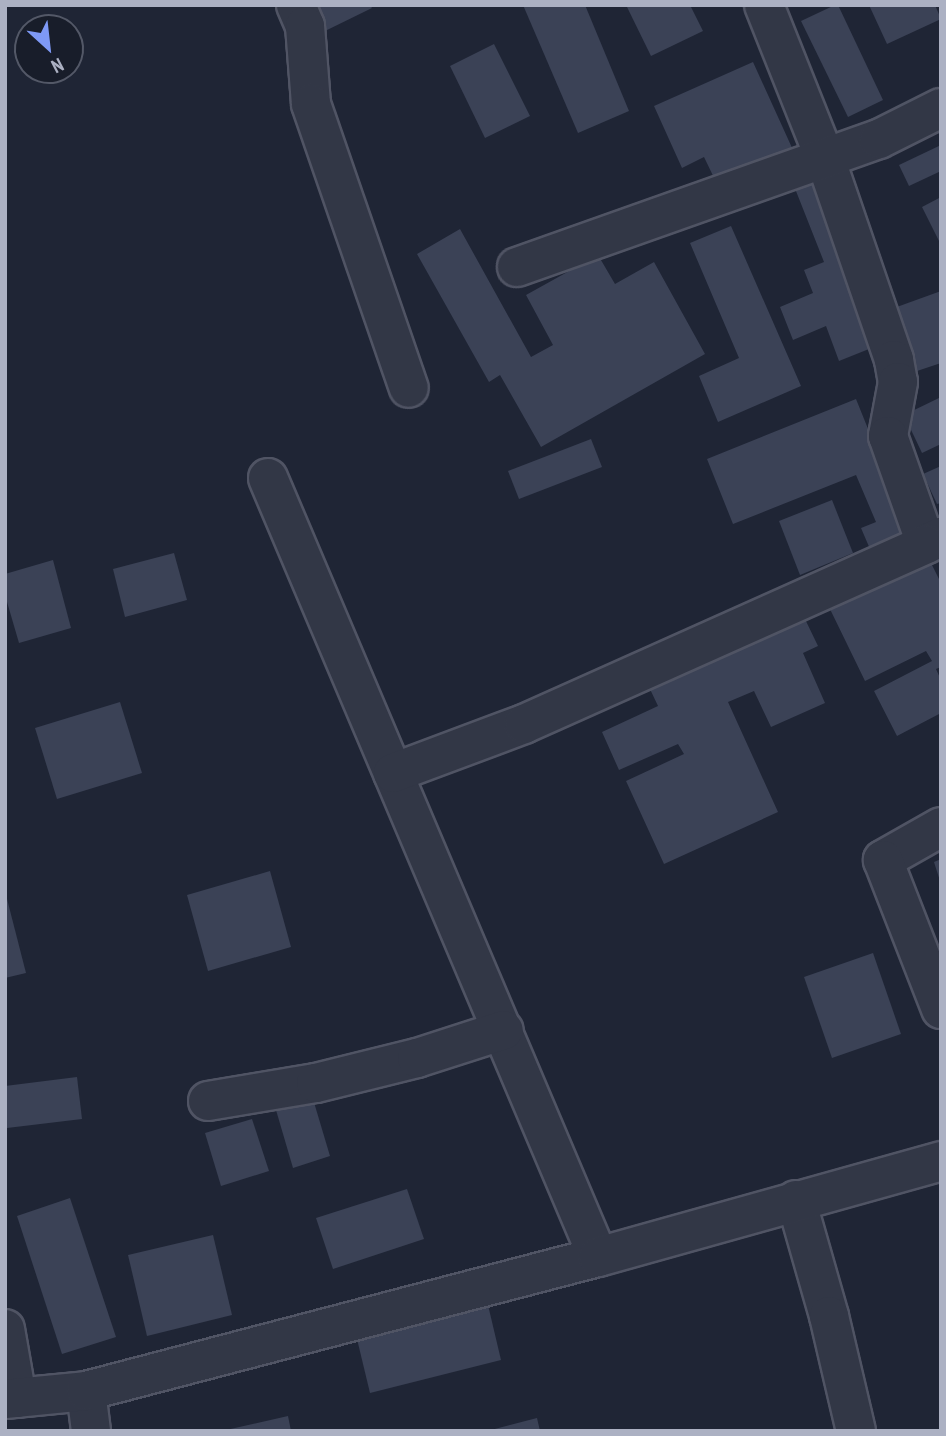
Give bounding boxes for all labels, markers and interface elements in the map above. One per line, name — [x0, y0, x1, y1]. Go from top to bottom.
north arrow — [14, 14, 84, 84]
text: N — [48, 53, 68, 79]

